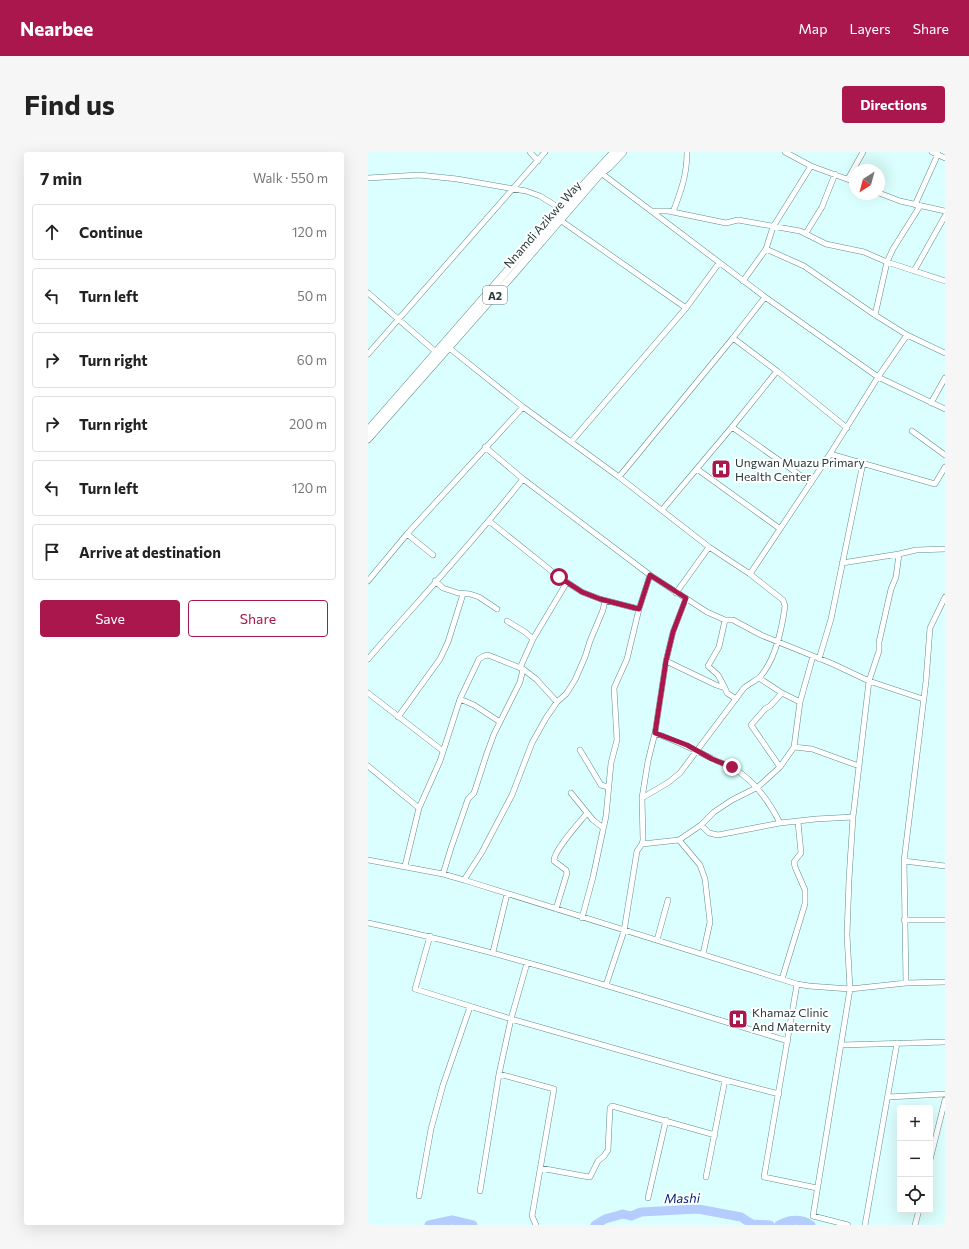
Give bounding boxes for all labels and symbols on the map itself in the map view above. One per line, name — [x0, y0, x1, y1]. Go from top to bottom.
north arrow — [849, 164, 885, 200]
street label: Nnamdi Azikwe Way — [500, 178, 584, 270]
road number: A2 — [483, 286, 507, 304]
place label: Ungwan Muazu Primary Health Center — [735, 455, 865, 483]
hospital icon: Ungwan Muazu Primary Health Center — [710, 458, 732, 480]
route start — [550, 568, 568, 586]
route end — [723, 758, 741, 776]
place label: Khamaz Clinic And Maternity — [752, 1005, 831, 1033]
hospital icon: Khamaz Clinic And Maternity — [727, 1008, 749, 1030]
water label: Mashi — [664, 1190, 701, 1206]

